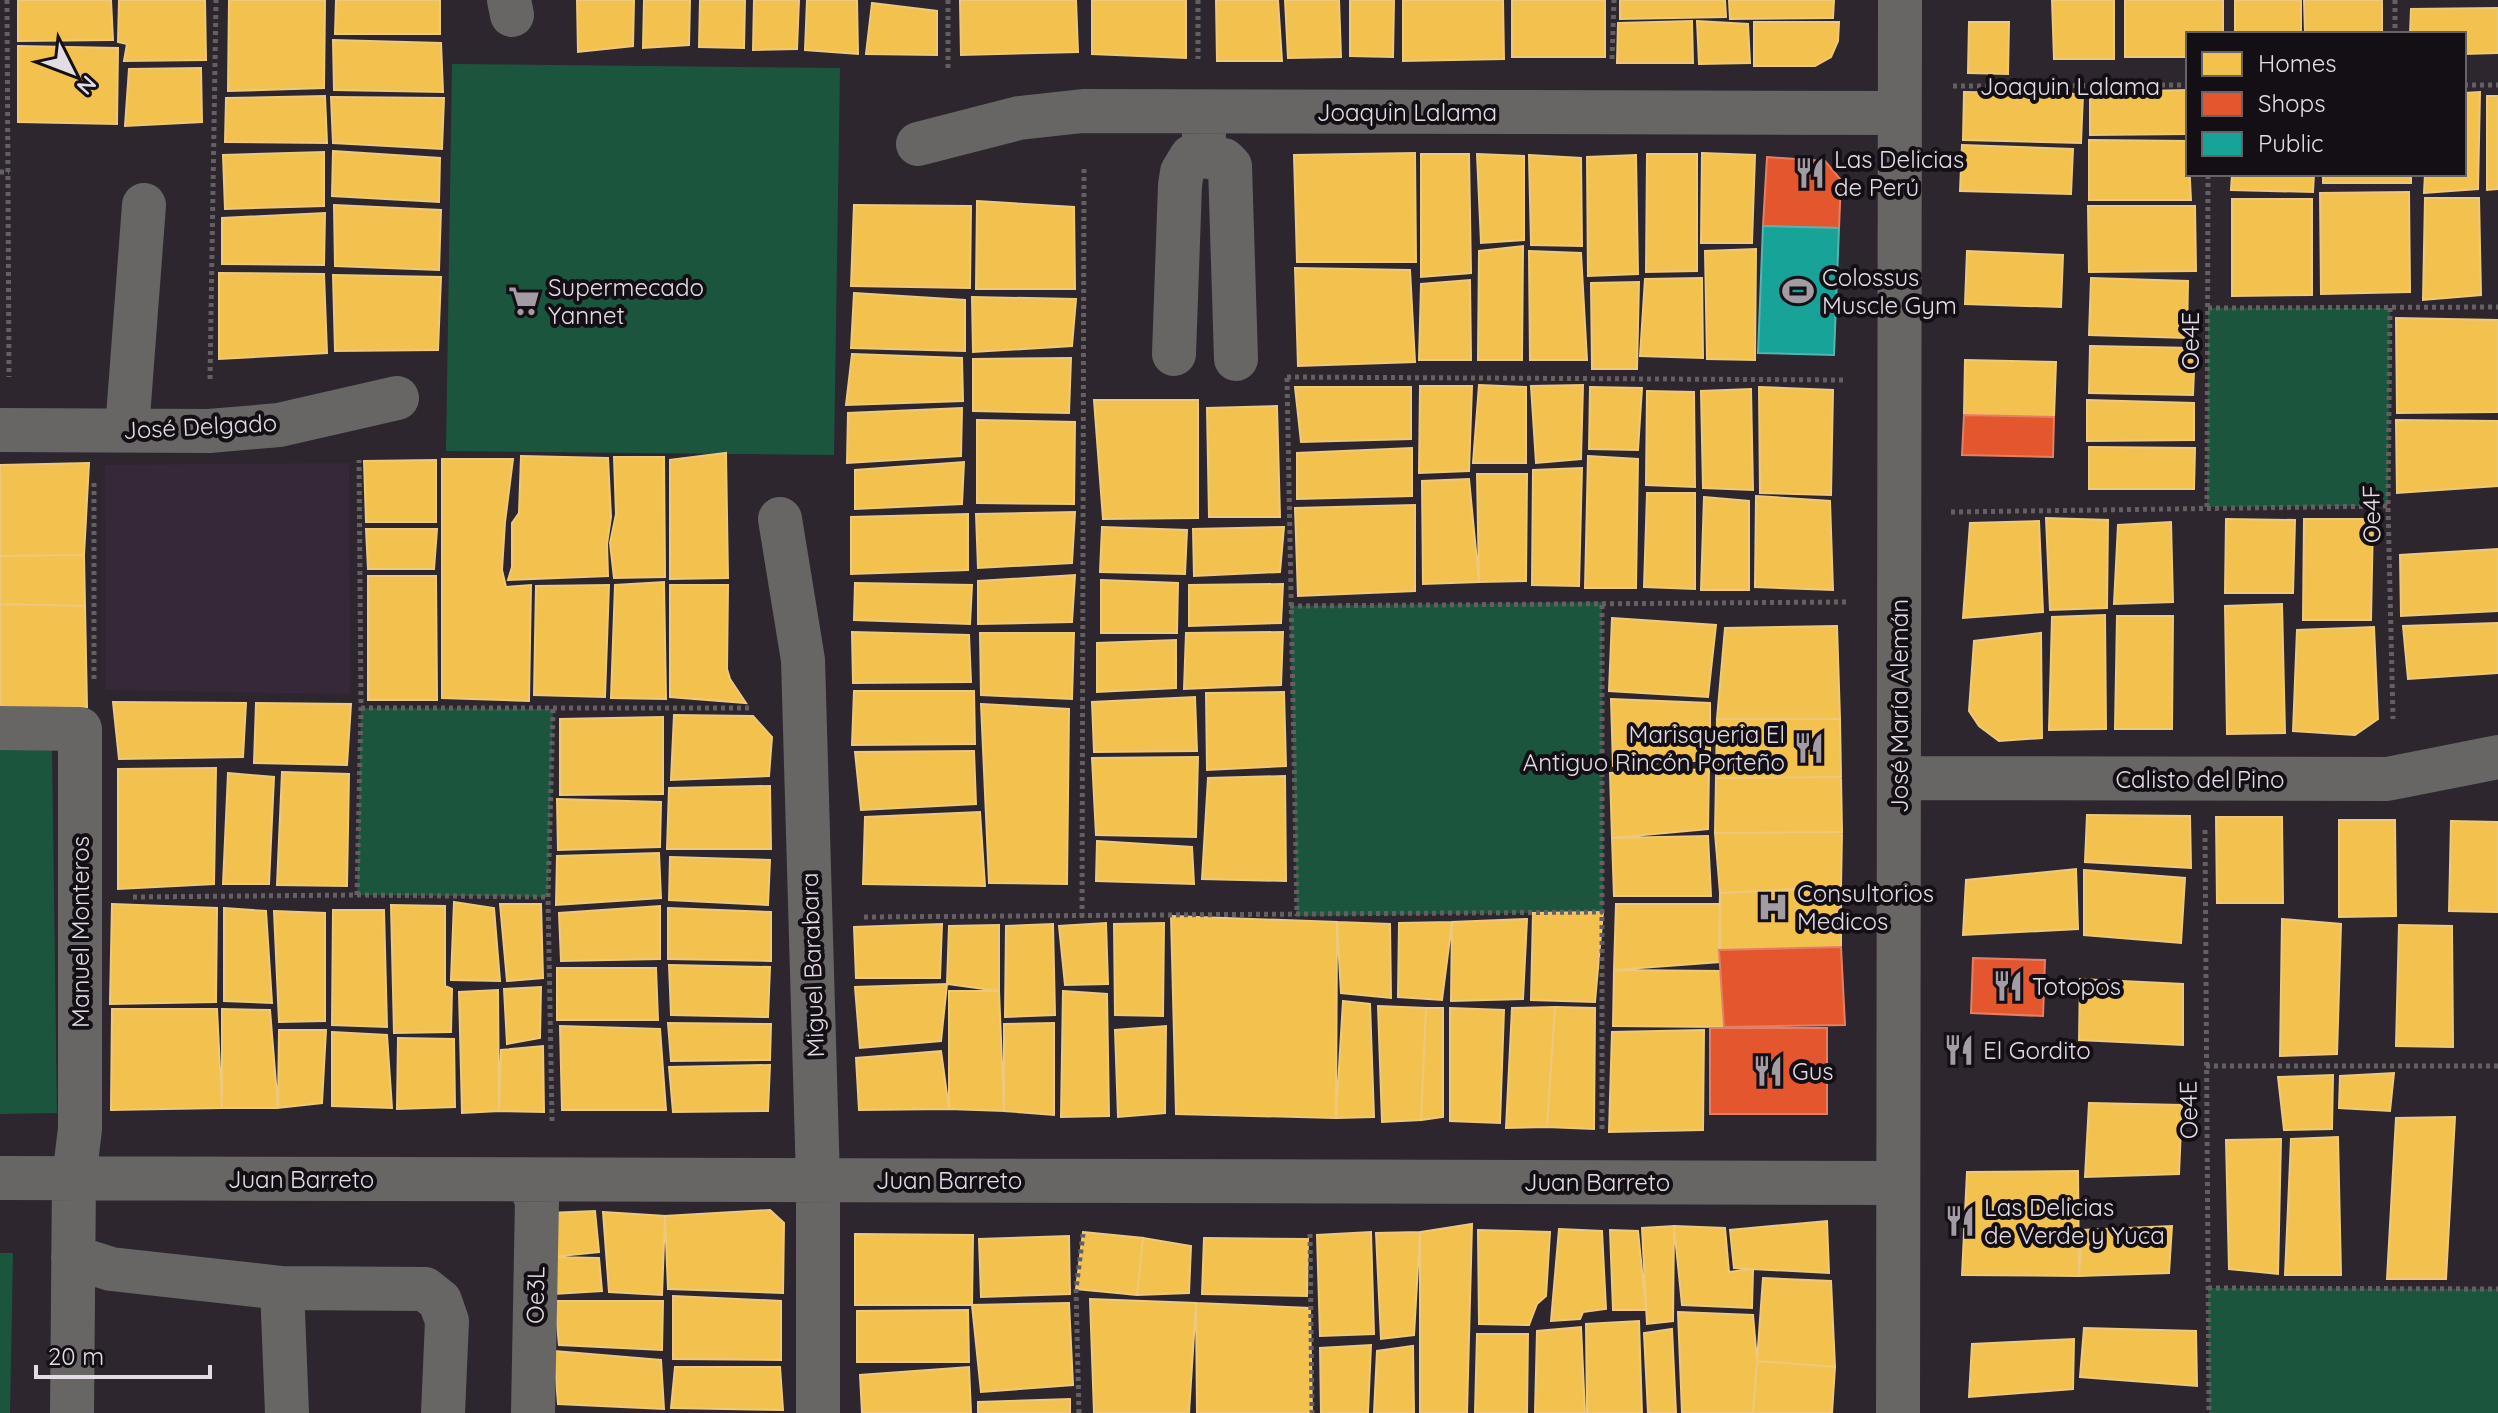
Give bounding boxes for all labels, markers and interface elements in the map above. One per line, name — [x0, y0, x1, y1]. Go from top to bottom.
north arrow — [32, 32, 112, 112]
legend — [2186, 32, 2466, 176]
text: Homes — [2258, 48, 2336, 78]
text: N — [71, 70, 103, 101]
street label: Joaquin Lalama — [1980, 71, 2160, 101]
text: Shops — [2258, 88, 2325, 118]
street label: Joaquin Lalama — [1317, 97, 1497, 127]
text: Public — [2258, 128, 2323, 158]
place label: Las Delicias de Perú — [1834, 144, 1964, 202]
restaurant icon: Las Delicias de Perú — [1793, 156, 1827, 190]
place label: Colossus Muscle Gym — [1822, 262, 1957, 320]
place label: Supermecado Yannet — [548, 272, 704, 330]
sports icon: Colossus Muscle Gym — [1781, 274, 1815, 308]
supermarket icon: Supermecado Yannet — [507, 284, 541, 318]
street label: Oe4E — [2175, 312, 2205, 370]
street label: José Delgado — [122, 407, 278, 445]
street label: Oe4F — [2355, 485, 2387, 543]
street label: José María Alemán — [1884, 599, 1914, 813]
place label: Marisqueria El Antiguo Rincón Porteño — [1523, 719, 1785, 777]
restaurant icon: Marisqueria El Antiguo Rincón Porteño — [1792, 731, 1826, 765]
street label: Calisto del Pino — [2115, 764, 2285, 794]
street label: Manuel Monteros — [65, 836, 95, 1028]
street label: Miguel Barabara — [794, 872, 830, 1058]
place label: Consultorios Medicos — [1797, 878, 1934, 936]
hospital icon: Consultorios Medicos — [1756, 890, 1790, 924]
restaurant icon: Totopos — [1991, 969, 2025, 1003]
place label: Totopos — [2032, 971, 2121, 1001]
restaurant icon: El Gordito — [1942, 1033, 1976, 1067]
place label: El Gordito — [1983, 1035, 2091, 1065]
restaurant icon: Gus — [1751, 1054, 1785, 1088]
place label: Gus — [1792, 1056, 1834, 1086]
street label: Oe4E — [2172, 1081, 2204, 1139]
street label: Juan Barreto — [228, 1164, 374, 1194]
street label: Juan Barreto — [876, 1165, 1022, 1195]
street label: Juan Barreto — [1524, 1167, 1670, 1197]
place label: Las Delicias de Verde y Yuca — [1984, 1192, 2165, 1250]
restaurant icon: Las Delicias de Verde y Yuca — [1943, 1204, 1977, 1238]
street label: Oe3L — [520, 1266, 551, 1324]
scale bar — [36, 1329, 210, 1379]
text: 20 m — [48, 1341, 104, 1371]

